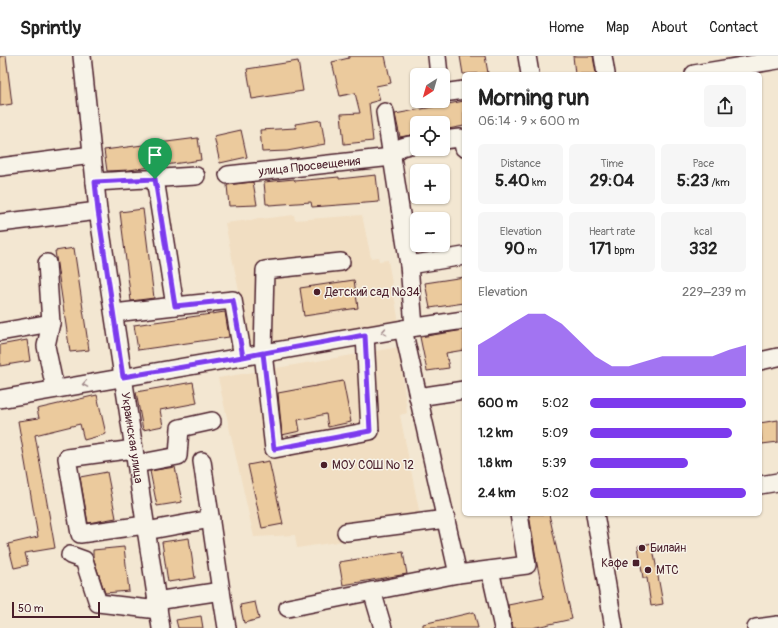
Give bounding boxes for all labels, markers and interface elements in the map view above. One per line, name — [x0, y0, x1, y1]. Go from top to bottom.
text: Sprintly — [20, 16, 81, 40]
text: Home — [549, 19, 584, 36]
text: Map — [606, 19, 629, 36]
text: About — [651, 19, 687, 36]
text: Contact — [709, 19, 758, 36]
north arrow — [410, 68, 450, 108]
map controls — [410, 68, 450, 252]
text: Morning run — [478, 84, 589, 112]
button: share — [704, 85, 746, 127]
text: 06:14 · 9 × 600 m — [478, 113, 580, 129]
button: locate — [410, 116, 450, 156]
pin — [138, 138, 172, 179]
icon: arrive — [144, 144, 166, 166]
street label: улица Просвещения — [257, 153, 362, 179]
text: Distance — [501, 157, 541, 170]
text: Time — [600, 157, 623, 170]
text: Pace — [692, 157, 714, 170]
button: + — [410, 164, 450, 204]
text: 5.40 — [495, 170, 530, 191]
text: 29:04 — [590, 170, 634, 191]
text: 5:23 — [677, 170, 709, 191]
text: km — [530, 176, 546, 189]
text: /km — [709, 176, 730, 189]
button: − — [410, 212, 450, 252]
text: Elevation — [500, 225, 542, 238]
text: Heart rate — [589, 225, 635, 238]
text: kcal — [694, 225, 712, 238]
text: 90 — [504, 238, 525, 259]
text: 171 — [589, 238, 612, 259]
text: 332 — [689, 238, 718, 259]
text: m — [525, 244, 537, 257]
text: bpm — [612, 244, 635, 257]
text: Elevation — [478, 284, 528, 300]
text: 229–239 m — [682, 284, 746, 300]
place label: Детский сад №34 — [324, 285, 420, 300]
marker: Детский сад №34 — [312, 287, 322, 297]
one-way arrow — [381, 327, 387, 336]
one-way arrow — [82, 379, 88, 388]
street label: Украинская улица — [118, 391, 147, 485]
text: 600 m — [478, 395, 518, 411]
text: 5:02 — [542, 395, 569, 411]
text: 1.2 km — [478, 425, 513, 441]
text: 5:09 — [542, 425, 568, 441]
text: 1.8 km — [478, 455, 512, 471]
text: 5:39 — [542, 455, 566, 471]
place label: МОУ СОШ № 12 — [332, 458, 414, 473]
marker: МОУ СОШ № 12 — [319, 460, 329, 470]
text: 2.4 km — [478, 485, 515, 501]
text: 5:02 — [542, 485, 569, 501]
place label: Билайн — [650, 541, 686, 556]
marker: Билайн — [637, 543, 647, 553]
place label: Кафе — [601, 556, 628, 571]
marker: Кафе — [631, 558, 641, 568]
place label: МТС — [656, 563, 679, 578]
marker: МТС — [643, 565, 653, 575]
scale bar — [12, 600, 100, 619]
text: 50 m — [18, 602, 44, 615]

